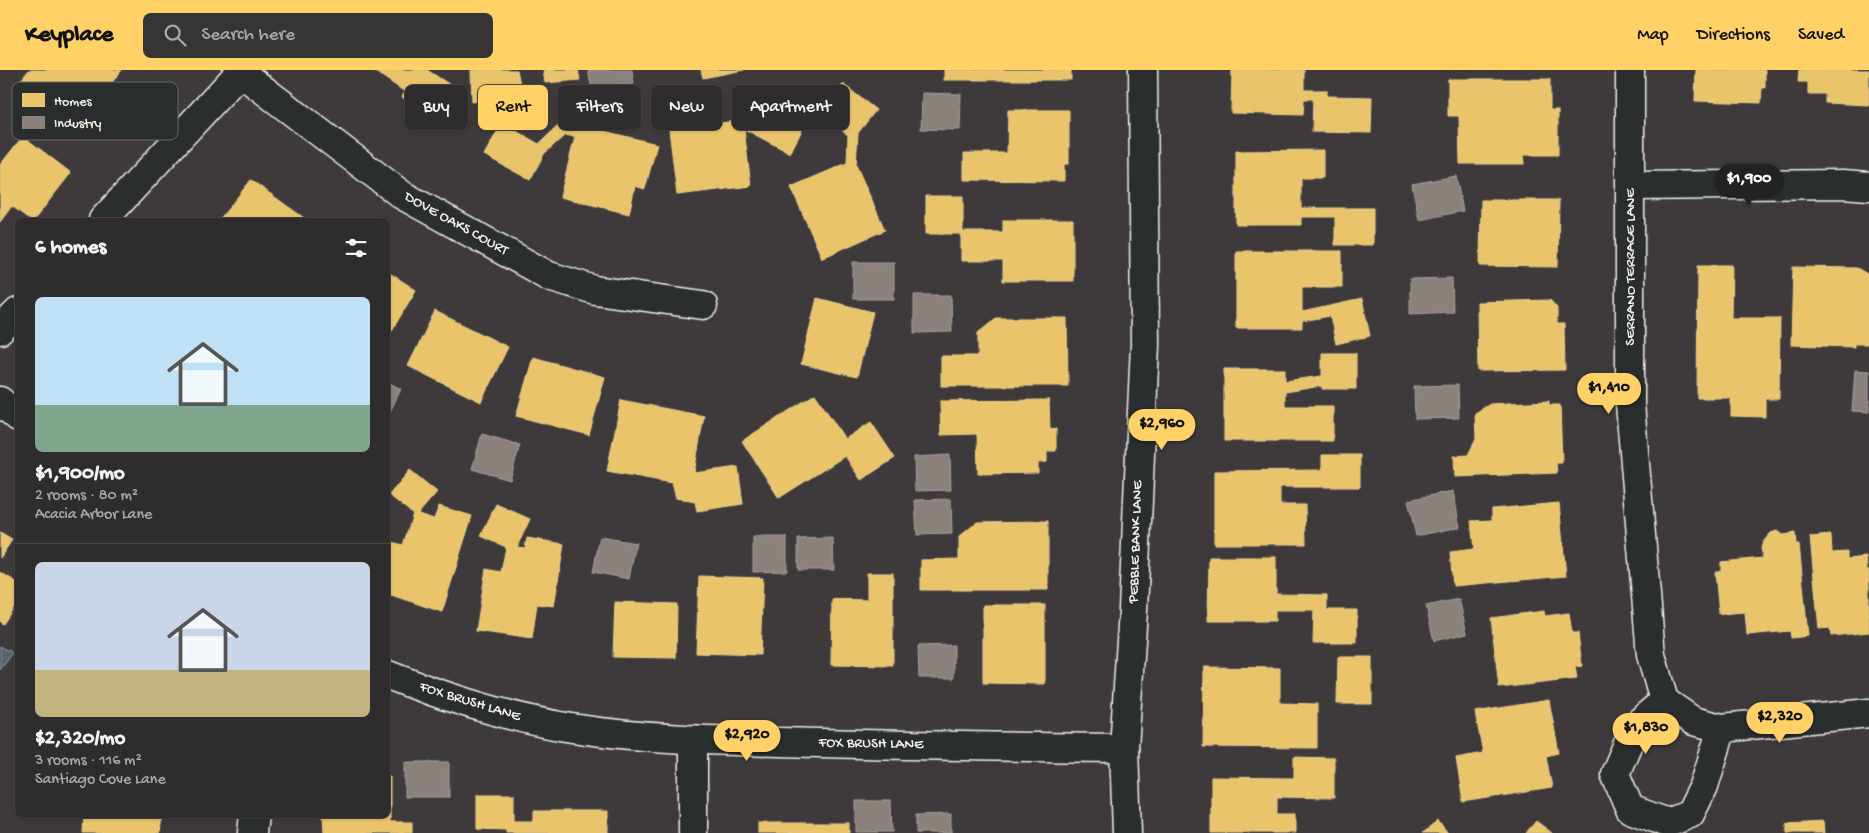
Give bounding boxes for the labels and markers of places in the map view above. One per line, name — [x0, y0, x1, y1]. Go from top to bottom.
pin: $1,900 — [1708, 164, 1790, 206]
pin: $1,410 — [1568, 372, 1650, 415]
pin: $2,960 — [1121, 408, 1203, 451]
pin: $2,320 — [1739, 702, 1821, 744]
pin: $1,830 — [1605, 712, 1687, 755]
pin: $2,920 — [706, 720, 788, 762]

